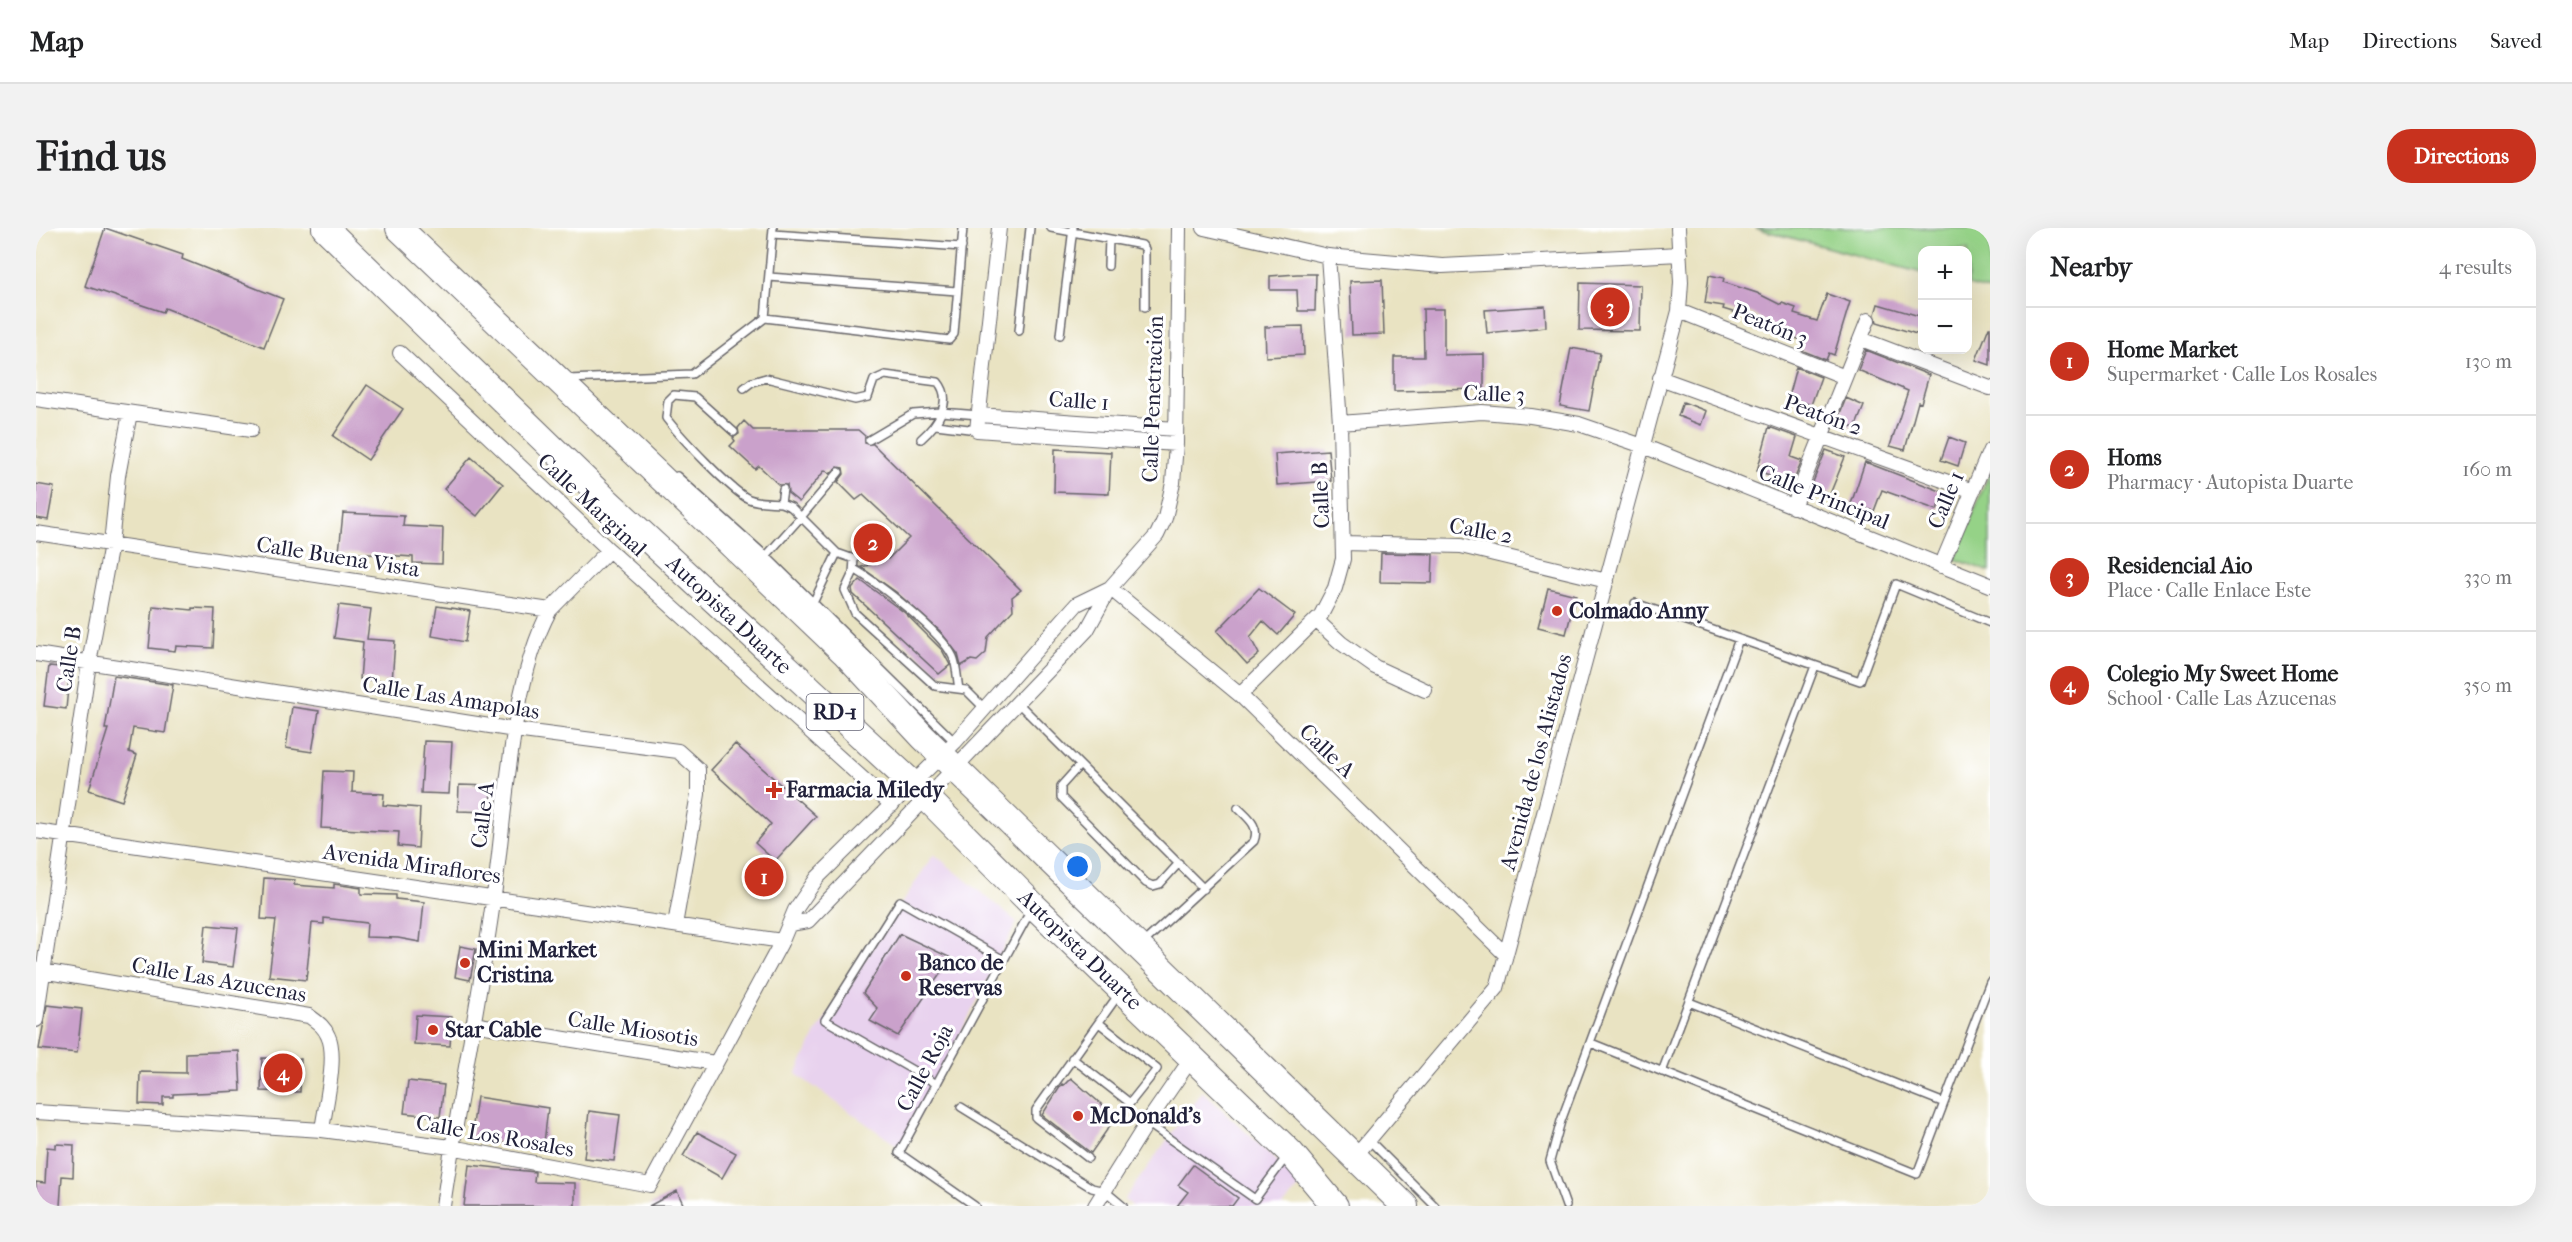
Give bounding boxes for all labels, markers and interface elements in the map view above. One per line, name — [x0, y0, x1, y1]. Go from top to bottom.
text: Map — [30, 25, 84, 58]
text: Map — [2289, 29, 2329, 53]
text: Directions — [2362, 29, 2457, 53]
text: Saved — [2490, 29, 2542, 53]
button: Directions — [2387, 129, 2536, 183]
text: Find us — [36, 132, 166, 181]
map controls — [1918, 246, 1972, 354]
button: + — [1918, 246, 1972, 300]
text: Nearby — [2050, 252, 2132, 283]
text: 4 results — [2439, 256, 2512, 279]
pin: 3 — [1590, 284, 1630, 329]
street label: Peatón 3 — [1728, 298, 1812, 352]
button: − — [1918, 300, 1972, 354]
street label: Calle Penetración — [1137, 315, 1169, 483]
text: Home Market — [2107, 337, 2238, 363]
text: 1 — [2066, 350, 2073, 373]
text: 130 m — [2465, 350, 2512, 373]
text: Supermarket · Calle Los Rosales — [2107, 363, 2377, 386]
street label: Calle 3 — [1463, 380, 1525, 408]
street label: Calle 1 — [1048, 386, 1110, 416]
street label: Peatón 2 — [1780, 389, 1866, 441]
text: Homs — [2107, 445, 2162, 471]
street label: Calle Marginal — [532, 448, 652, 562]
text: 2 — [2064, 458, 2075, 481]
text: 160 m — [2462, 458, 2512, 481]
street label: Calle Principal — [1755, 459, 1893, 535]
street label: Calle B — [1307, 461, 1335, 529]
street label: Calle 1 — [1922, 467, 1970, 533]
text: Pharmacy · Autopista Duarte — [2107, 471, 2353, 494]
street label: Calle 2 — [1447, 513, 1515, 549]
pin: 2 — [854, 520, 892, 566]
street label: Calle Buena Vista — [255, 531, 422, 583]
street label: Autopista Duarte — [660, 549, 797, 680]
text: Residencial Aio — [2107, 553, 2252, 579]
text: 3 — [2065, 566, 2074, 589]
text: 330 m — [2464, 566, 2512, 589]
text: Place · Calle Enlace Este — [2107, 579, 2311, 602]
place label: Colmado Anny — [1569, 598, 1709, 624]
marker: Colmado Anny — [1550, 604, 1564, 618]
street label: Calle B — [51, 624, 87, 694]
street label: Avenida de los Alistados — [1494, 651, 1577, 874]
text: Colegio My Sweet Home — [2107, 661, 2338, 687]
street label: Calle Las Amapolas — [361, 671, 541, 725]
text: 4 — [2064, 674, 2075, 697]
text: 350 m — [2463, 674, 2512, 697]
text: School · Calle Las Azucenas — [2107, 687, 2336, 710]
road number: RD-1 — [806, 694, 864, 730]
street label: Calle A — [1294, 718, 1361, 784]
place label: Farmacia Miledy — [785, 777, 945, 803]
street label: Calle A — [466, 780, 500, 850]
marker: Farmacia Miledy — [767, 783, 781, 797]
street label: Avenida Miraflores — [320, 839, 503, 889]
your location — [1063, 852, 1092, 881]
pin: 1 — [744, 854, 784, 900]
street label: Autopista Duarte — [1012, 884, 1147, 1016]
place label: Mini Market Cristina — [476, 937, 598, 988]
place label: Banco de Reservas — [918, 950, 1004, 1001]
street label: Calle Las Azucenas — [130, 952, 308, 1008]
marker: Mini Market Cristina — [458, 956, 472, 970]
marker: Banco de Reservas — [899, 969, 913, 983]
street label: Calle Miosotis — [566, 1006, 700, 1052]
place label: Star Cable — [445, 1017, 542, 1043]
street label: Calle Roja — [891, 1019, 959, 1116]
marker: Star Cable — [426, 1023, 440, 1037]
pin: 4 — [264, 1050, 302, 1096]
place label: McDonald's — [1089, 1103, 1201, 1129]
street label: Calle Los Rosales — [414, 1109, 576, 1163]
marker: McDonald's — [1071, 1109, 1085, 1123]

